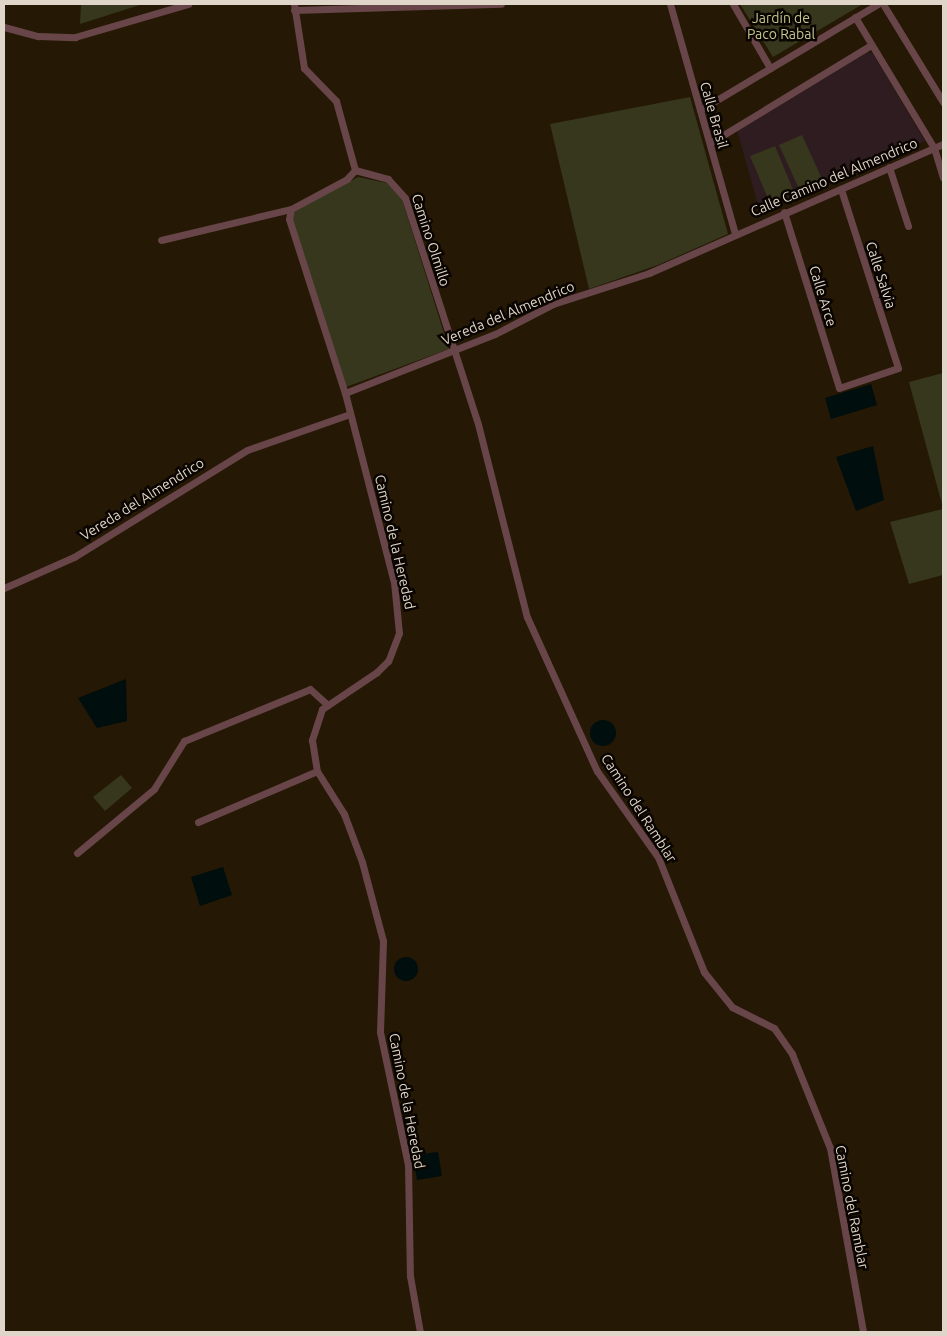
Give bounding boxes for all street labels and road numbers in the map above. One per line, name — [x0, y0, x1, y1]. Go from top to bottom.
street label: Calle Brasil — [696, 80, 732, 150]
street label: Calle Camino del Almendrico — [748, 134, 920, 220]
street label: Camino Olmillo — [408, 192, 454, 288]
street label: Calle Salvia — [862, 239, 900, 311]
street label: Calle Arce — [806, 264, 840, 328]
street label: Vereda del Almendrico — [439, 277, 577, 349]
street label: Vereda del Almendrico — [77, 454, 207, 544]
street label: Camino de la Heredad — [371, 473, 419, 611]
street label: Camino del Ramblar — [598, 751, 680, 865]
street label: Camino de la Heredad — [386, 1032, 428, 1170]
street label: Camino del Ramblar — [832, 1144, 872, 1270]

